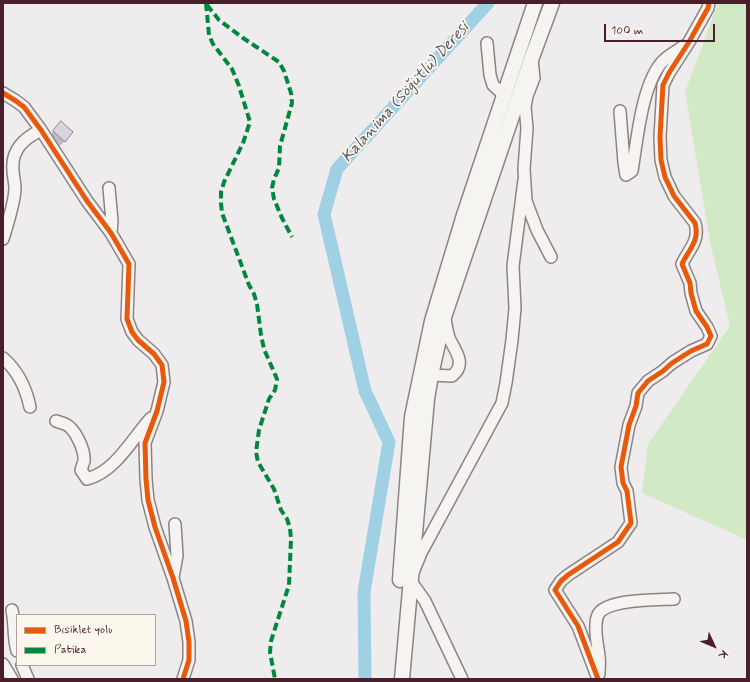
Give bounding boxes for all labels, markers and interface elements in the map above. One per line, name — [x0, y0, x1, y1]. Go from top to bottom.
scale bar — [606, 16, 717, 42]
water label: Kalanima (Söğütlü) Deresi — [338, 19, 474, 167]
text: 100 m — [611, 23, 643, 39]
legend — [16, 614, 156, 666]
text: Bisiklet yolu — [54, 622, 112, 638]
north arrow — [694, 626, 734, 666]
text: Patika — [54, 642, 87, 658]
text: K — [715, 647, 730, 662]

